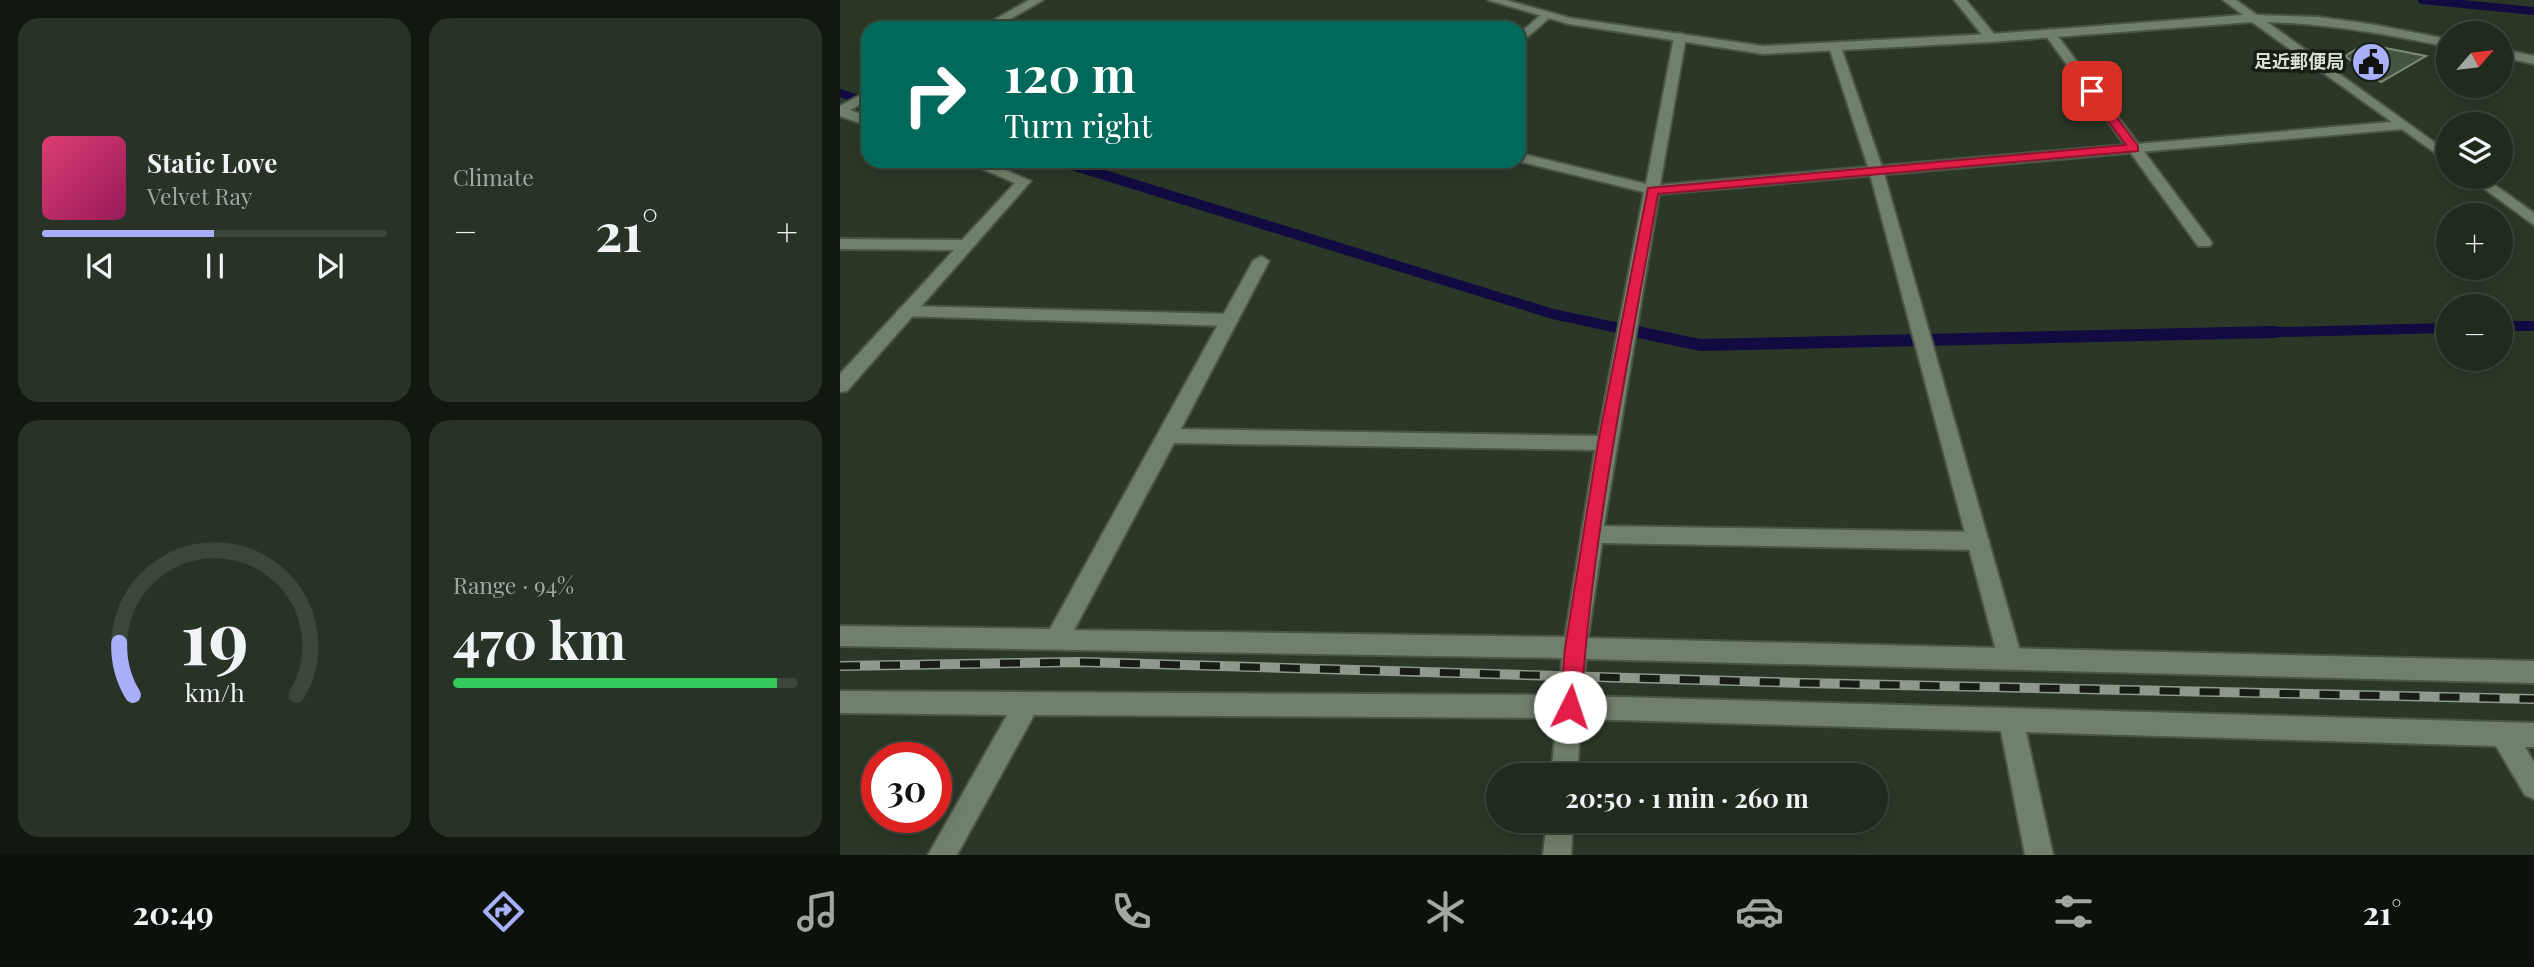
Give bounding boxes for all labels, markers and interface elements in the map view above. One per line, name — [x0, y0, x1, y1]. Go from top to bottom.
north arrow — [2436, 21, 2513, 98]
map controls — [2436, 21, 2513, 371]
text: 120 m — [1004, 40, 1136, 105]
public building icon: 足近郵便局 — [2350, 41, 2392, 83]
icon: right — [889, 49, 980, 140]
place label: 足近郵便局 — [2254, 49, 2344, 73]
pin — [2062, 61, 2122, 121]
icon: arrive — [2073, 72, 2111, 110]
text: Turn right — [1004, 103, 1152, 146]
button: layers — [2436, 112, 2513, 189]
text: Static Love — [147, 145, 277, 180]
text: Climate — [453, 161, 534, 192]
text: Velvet Ray — [147, 180, 252, 211]
text: 21° — [595, 196, 658, 265]
button: + — [2436, 203, 2513, 280]
text: − — [453, 205, 478, 256]
text: + — [776, 205, 798, 256]
icon: previous — [81, 247, 119, 285]
icon: pause — [196, 247, 234, 285]
icon: next — [311, 247, 349, 285]
button: − — [2436, 294, 2513, 371]
text: Range · 94% — [453, 569, 574, 600]
text: 19 — [180, 586, 249, 683]
text: 470 km — [453, 604, 626, 673]
position arrow — [1533, 670, 1607, 744]
text: km/h — [185, 674, 245, 707]
speed limit sign: 30 — [861, 742, 952, 833]
text: 20:50 · 1 min · 260 m — [1565, 780, 1809, 815]
icon: directions — [479, 887, 528, 936]
icon: music — [793, 887, 842, 936]
icon: phone — [1107, 887, 1156, 936]
icon: climate — [1421, 887, 1470, 936]
icon: car — [1735, 887, 1784, 936]
icon: filters — [2049, 887, 2098, 936]
text: 20:49 — [132, 890, 214, 933]
text: 21° — [2363, 890, 2401, 933]

